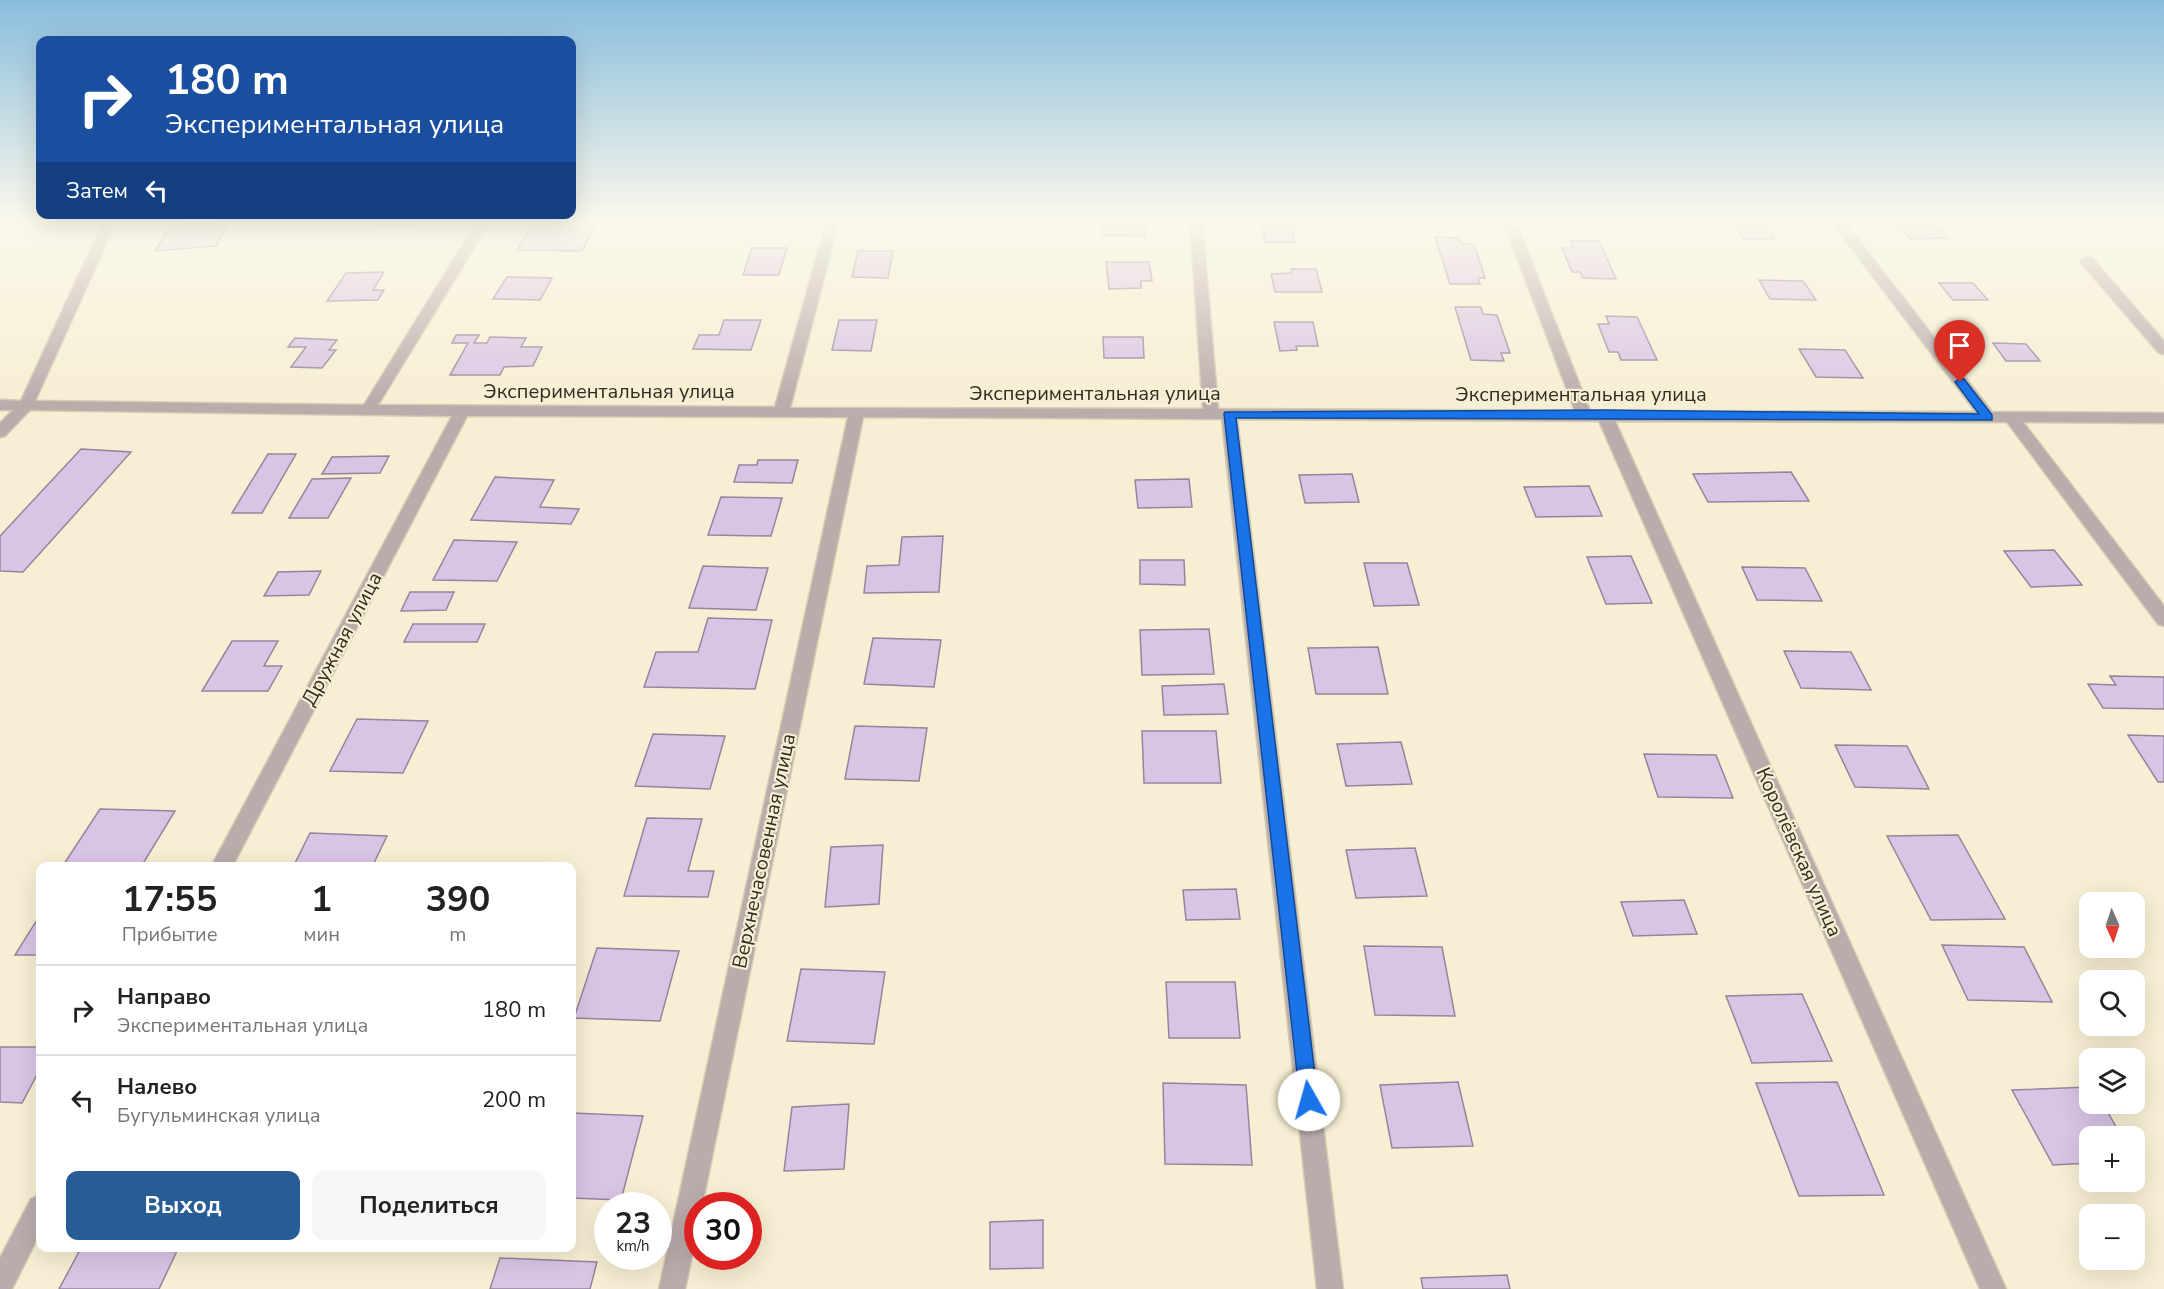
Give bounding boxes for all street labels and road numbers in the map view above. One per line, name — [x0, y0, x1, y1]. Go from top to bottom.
street label: Экспериментальная улица — [483, 378, 735, 405]
street label: Экспериментальная улица — [969, 380, 1221, 407]
street label: Экспериментальная улица — [1455, 381, 1707, 408]
street label: Дружная улица — [295, 567, 389, 711]
street label: Верхнечасовенная улица — [726, 731, 802, 971]
street label: Королёвская улица — [1750, 763, 1848, 941]

